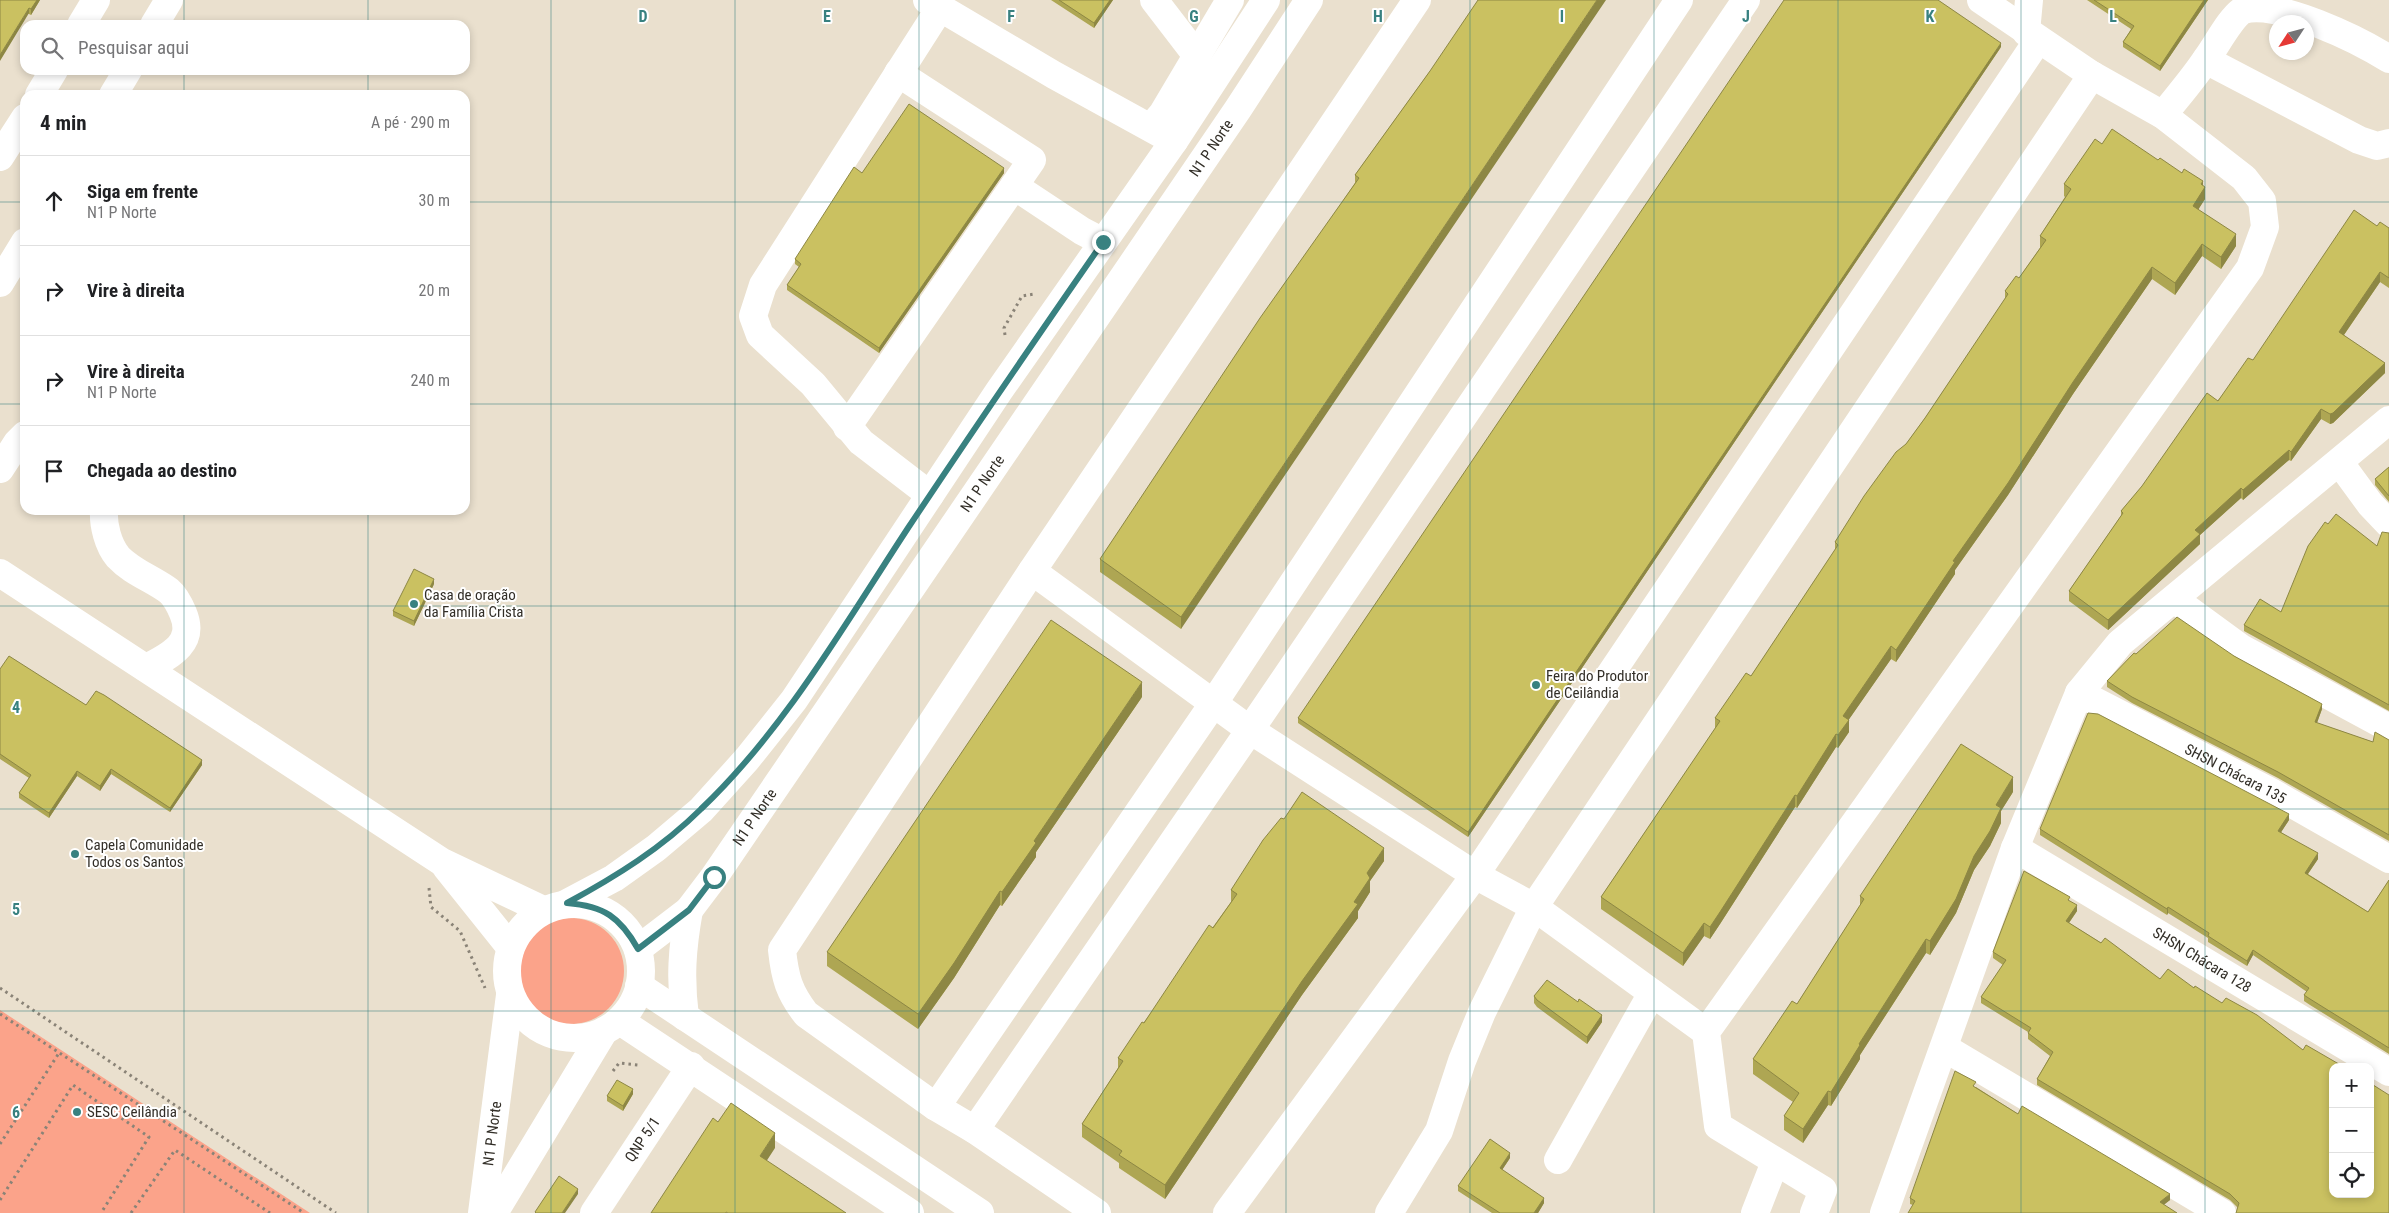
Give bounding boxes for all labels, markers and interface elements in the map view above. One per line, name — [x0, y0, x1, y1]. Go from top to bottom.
text: D — [638, 7, 648, 26]
text: E — [823, 7, 831, 26]
text: F — [1007, 7, 1015, 26]
text: G — [1189, 7, 1199, 26]
text: H — [1373, 7, 1383, 26]
text: I — [1560, 7, 1564, 26]
text: J — [1742, 7, 1750, 26]
text: K — [1926, 7, 1935, 26]
text: L — [2109, 7, 2117, 26]
north arrow — [2269, 15, 2314, 60]
search box — [20, 20, 470, 75]
icon: search — [38, 34, 66, 62]
text: Pesquisar aqui — [78, 36, 189, 59]
text: 4 min — [40, 111, 87, 135]
text: A pé · 290 m — [371, 113, 450, 132]
street label: N1 P Norte — [1186, 116, 1237, 180]
text: Siga em frente — [87, 180, 198, 203]
icon: ahead — [40, 187, 68, 215]
text: 30 m — [418, 191, 450, 210]
text: N1 P Norte — [87, 203, 156, 222]
route end — [1092, 231, 1115, 254]
icon: right — [40, 277, 68, 305]
text: Vire à direita — [87, 279, 185, 302]
text: 20 m — [418, 281, 450, 300]
text: Vire à direita — [87, 360, 185, 383]
icon: right — [40, 367, 68, 395]
text: 240 m — [411, 371, 450, 390]
text: N1 P Norte — [87, 383, 156, 402]
street label: N1 P Norte — [957, 451, 1008, 515]
icon: arrive — [40, 457, 68, 485]
text: Chegada ao destino — [87, 459, 237, 482]
place label: Casa de oração da Família Crista — [424, 586, 524, 621]
marker: Casa de oração da Família Crista — [408, 598, 420, 610]
place label: Feira do Produtor de Ceilândia — [1546, 667, 1649, 702]
marker: Feira do Produtor de Ceilândia — [1530, 679, 1542, 691]
text: 4 — [12, 698, 20, 717]
street label: SHSN Chácara 135 — [2182, 740, 2289, 808]
street label: N1 P Norte — [729, 785, 781, 849]
place label: Capela Comunidade Todos os Santos — [85, 836, 204, 871]
marker: Capela Comunidade Todos os Santos — [69, 848, 81, 860]
route start — [703, 866, 726, 889]
text: 5 — [12, 900, 20, 919]
street label: SHSN Chácara 128 — [2149, 924, 2255, 996]
map controls — [2329, 1063, 2374, 1198]
button: + — [2329, 1063, 2374, 1108]
street label: N1 P Norte — [479, 1100, 505, 1167]
text: 6 — [12, 1103, 20, 1122]
place label: SESC Ceilândia — [87, 1103, 177, 1121]
marker: SESC Ceilândia — [71, 1106, 83, 1118]
button: − — [2329, 1108, 2374, 1153]
street label: QNP 5/1 — [621, 1114, 664, 1166]
button: locate — [2329, 1153, 2374, 1198]

